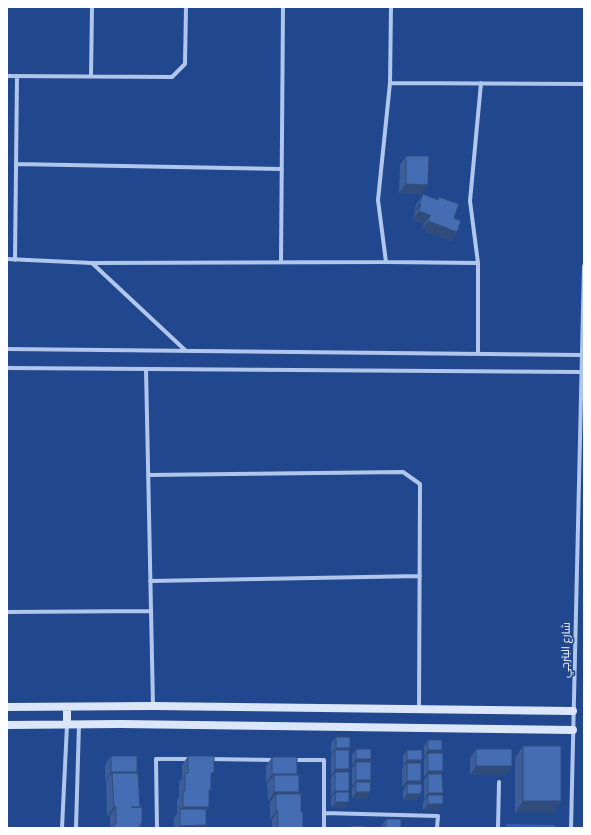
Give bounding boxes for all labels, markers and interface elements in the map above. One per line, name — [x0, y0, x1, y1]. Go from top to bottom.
street label: شارع البترجي — [559, 622, 573, 678]

